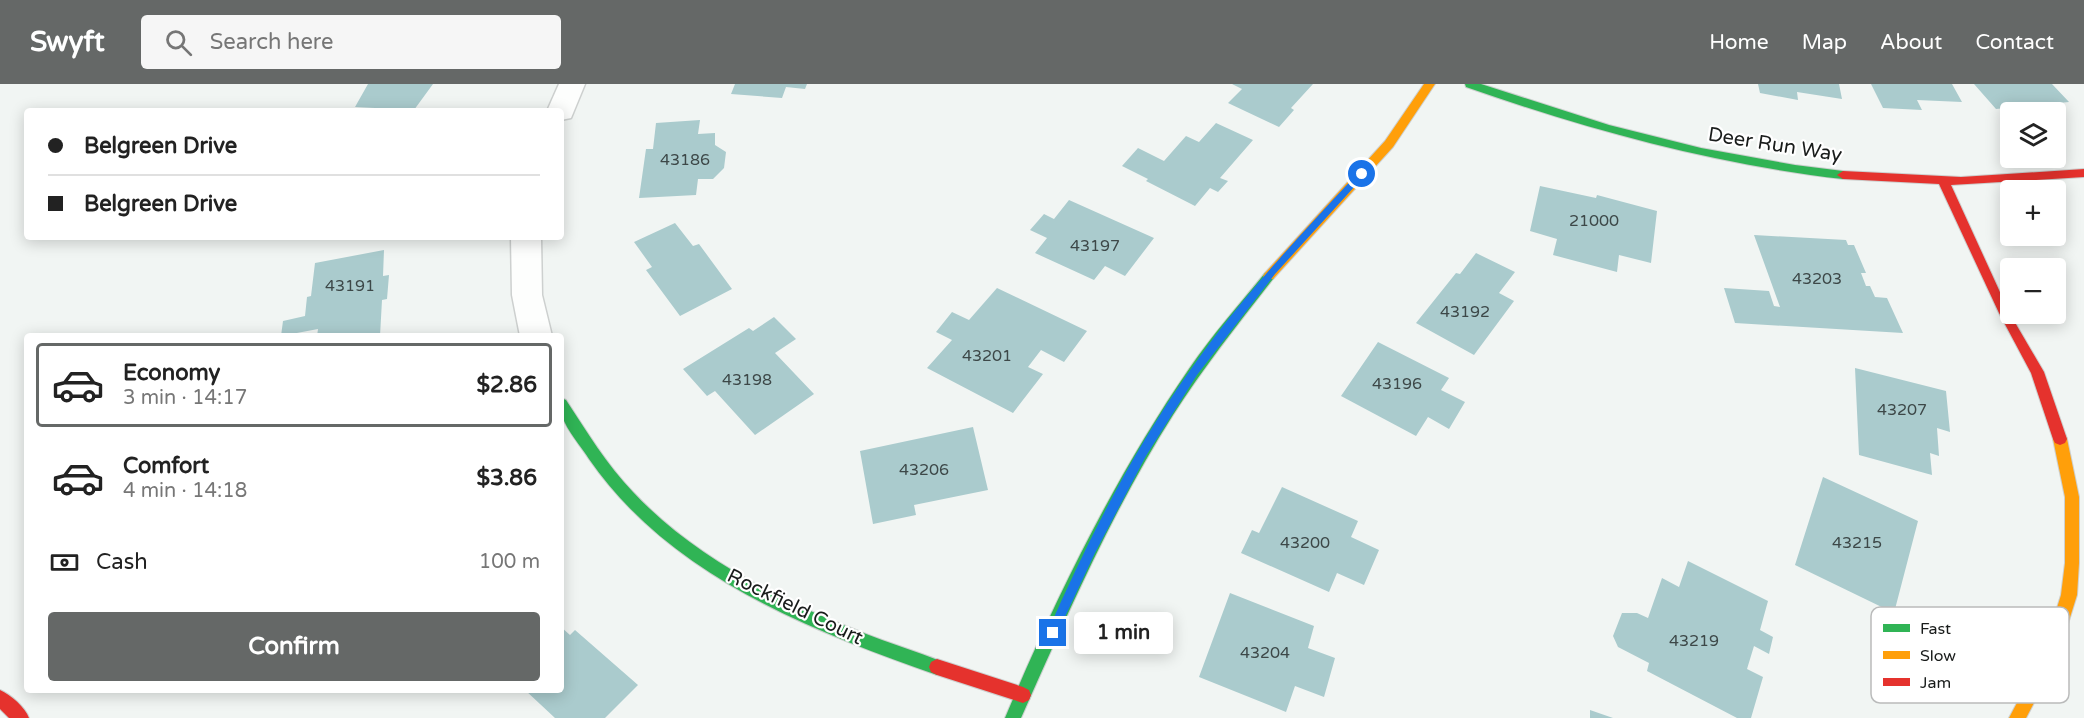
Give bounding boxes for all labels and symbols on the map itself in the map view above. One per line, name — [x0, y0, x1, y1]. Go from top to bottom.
street label: Deer Run Way — [1706, 123, 1844, 167]
house number: 43186 — [660, 150, 710, 170]
route start — [1348, 160, 1375, 187]
house number: 21000 — [1569, 211, 1619, 231]
house number: 43197 — [1070, 236, 1120, 256]
house number: 43203 — [1792, 269, 1842, 289]
house number: 43191 — [325, 276, 375, 296]
house number: 43192 — [1440, 302, 1490, 322]
house number: 43201 — [962, 346, 1012, 366]
house number: 43198 — [722, 370, 772, 390]
house number: 43196 — [1372, 374, 1422, 394]
house number: 43207 — [1877, 400, 1927, 420]
house number: 43206 — [899, 460, 949, 480]
house number: 43200 — [1280, 533, 1330, 553]
house number: 43215 — [1832, 533, 1882, 553]
street label: Rockfield Court — [723, 564, 867, 650]
legend — [1871, 607, 2069, 703]
callout: 1 min — [1074, 612, 1173, 654]
route end — [1039, 619, 1066, 646]
text: Fast — [1920, 619, 1951, 639]
house number: 43219 — [1669, 631, 1719, 651]
house number: 43204 — [1240, 643, 1290, 663]
text: Slow — [1920, 646, 1956, 666]
text: Jam — [1920, 673, 1951, 693]

